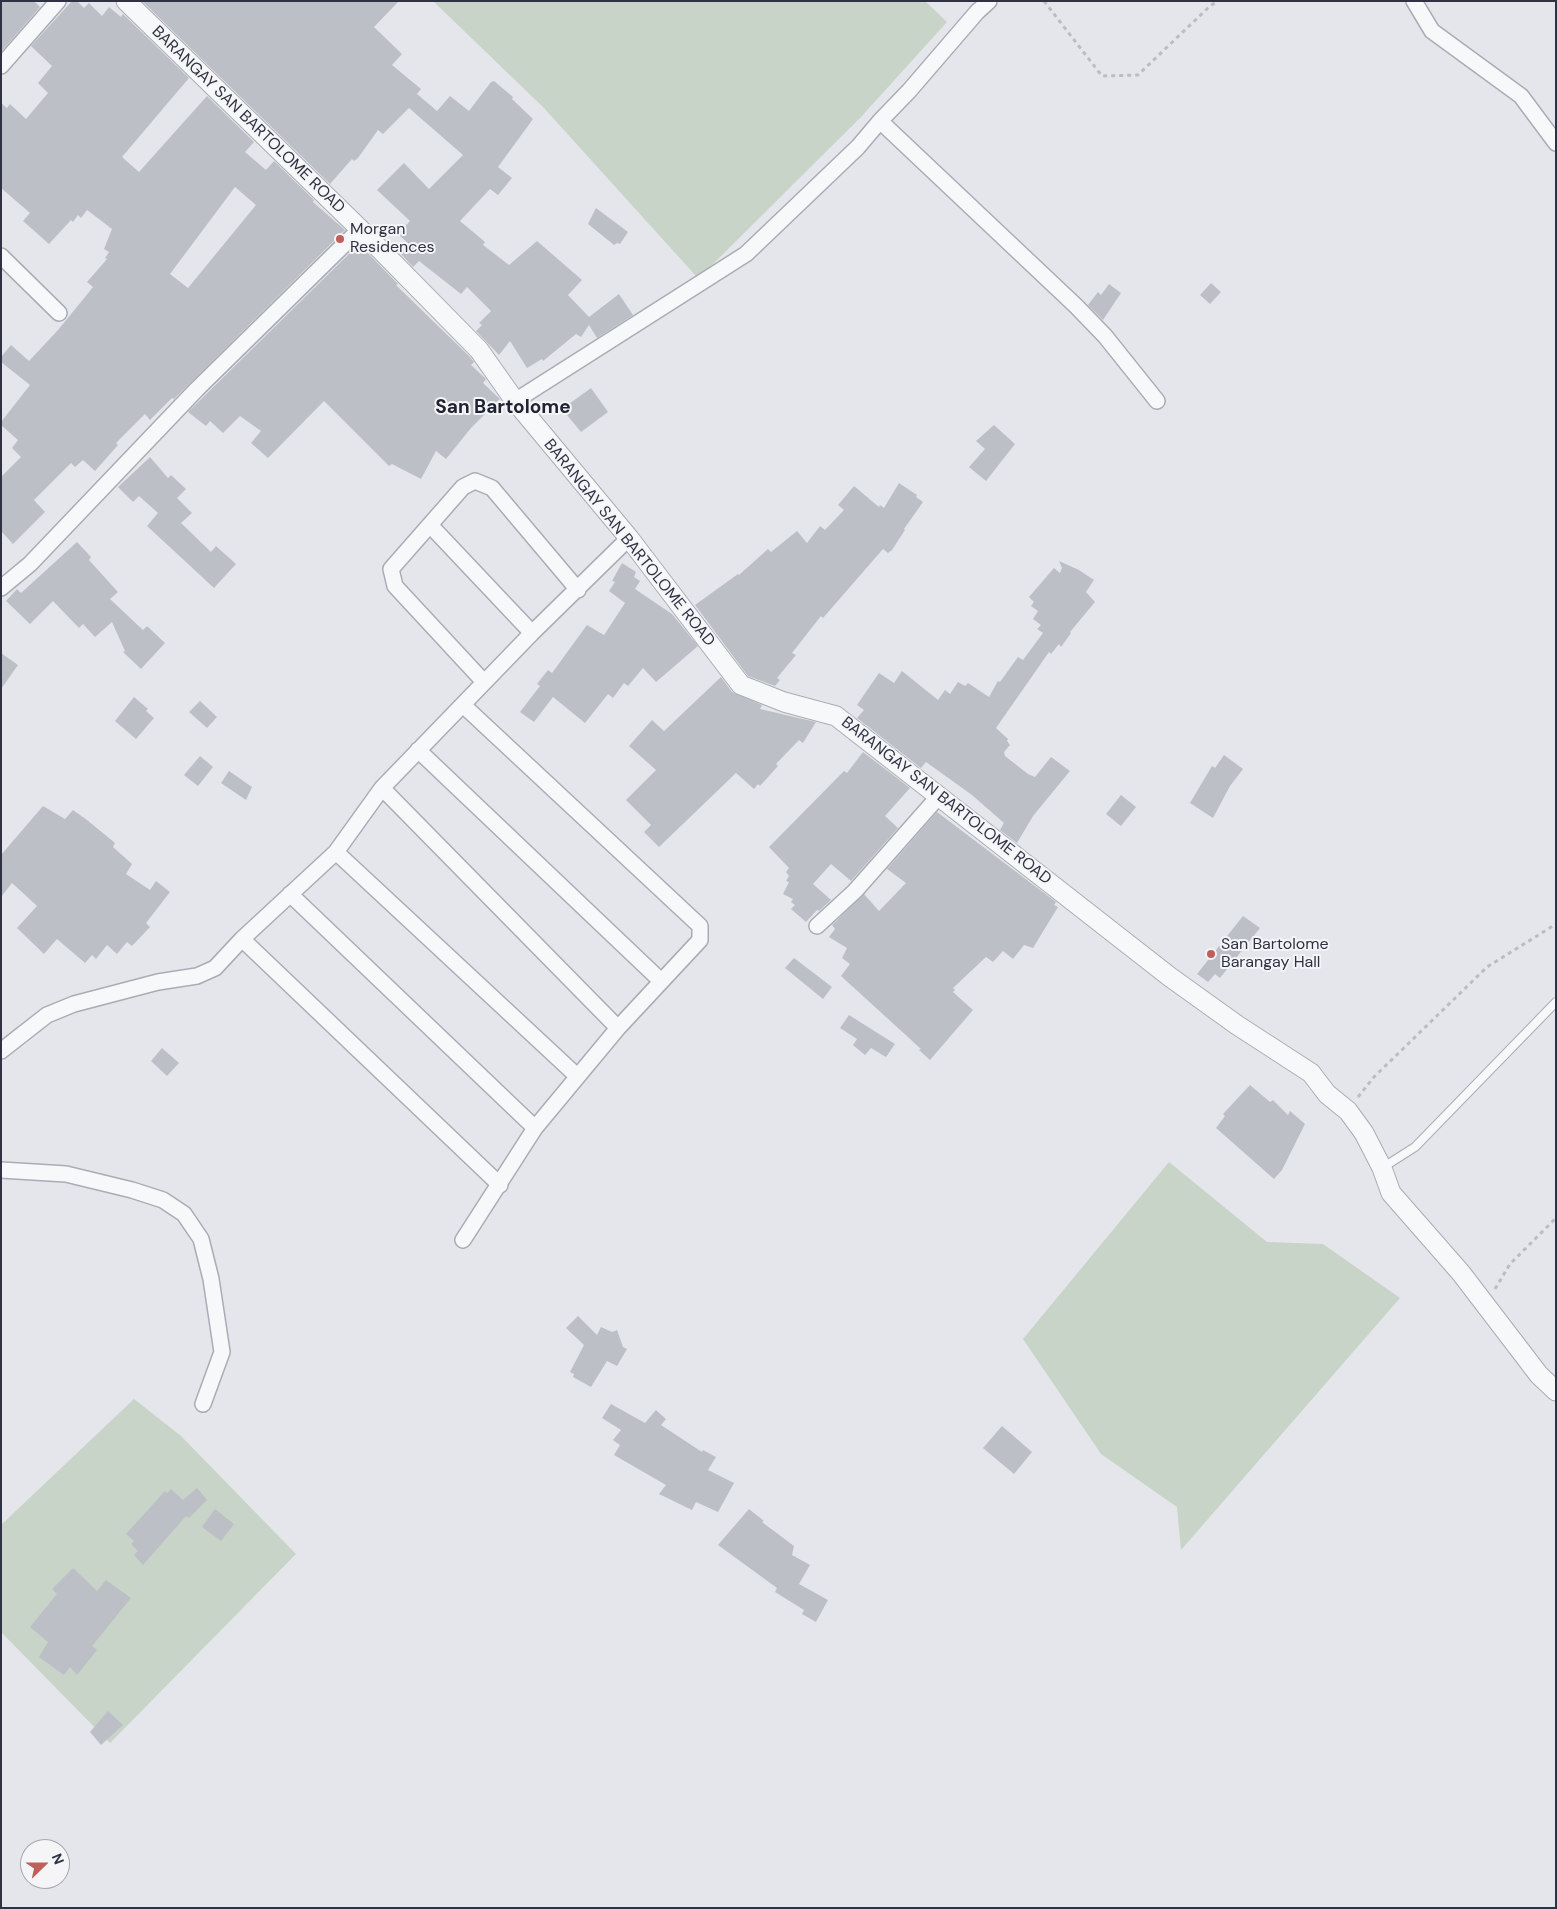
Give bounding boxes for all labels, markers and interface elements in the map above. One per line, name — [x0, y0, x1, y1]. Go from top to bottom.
street label: BARANGAY SAN BARTOLOME ROAD — [147, 22, 349, 218]
place label: Morgan Residences — [350, 220, 435, 258]
marker: Morgan Residences — [334, 233, 346, 245]
district label: San Bartolome — [435, 397, 571, 419]
street label: BARANGAY SAN BARTOLOME ROAD — [539, 435, 719, 651]
street label: BARANGAY SAN BARTOLOME ROAD — [837, 713, 1055, 889]
place label: San Bartolome Barangay Hall — [1221, 935, 1329, 973]
marker: San Bartolome Barangay Hall — [1205, 948, 1217, 960]
north arrow — [20, 1839, 70, 1889]
text: N — [48, 1851, 68, 1867]

